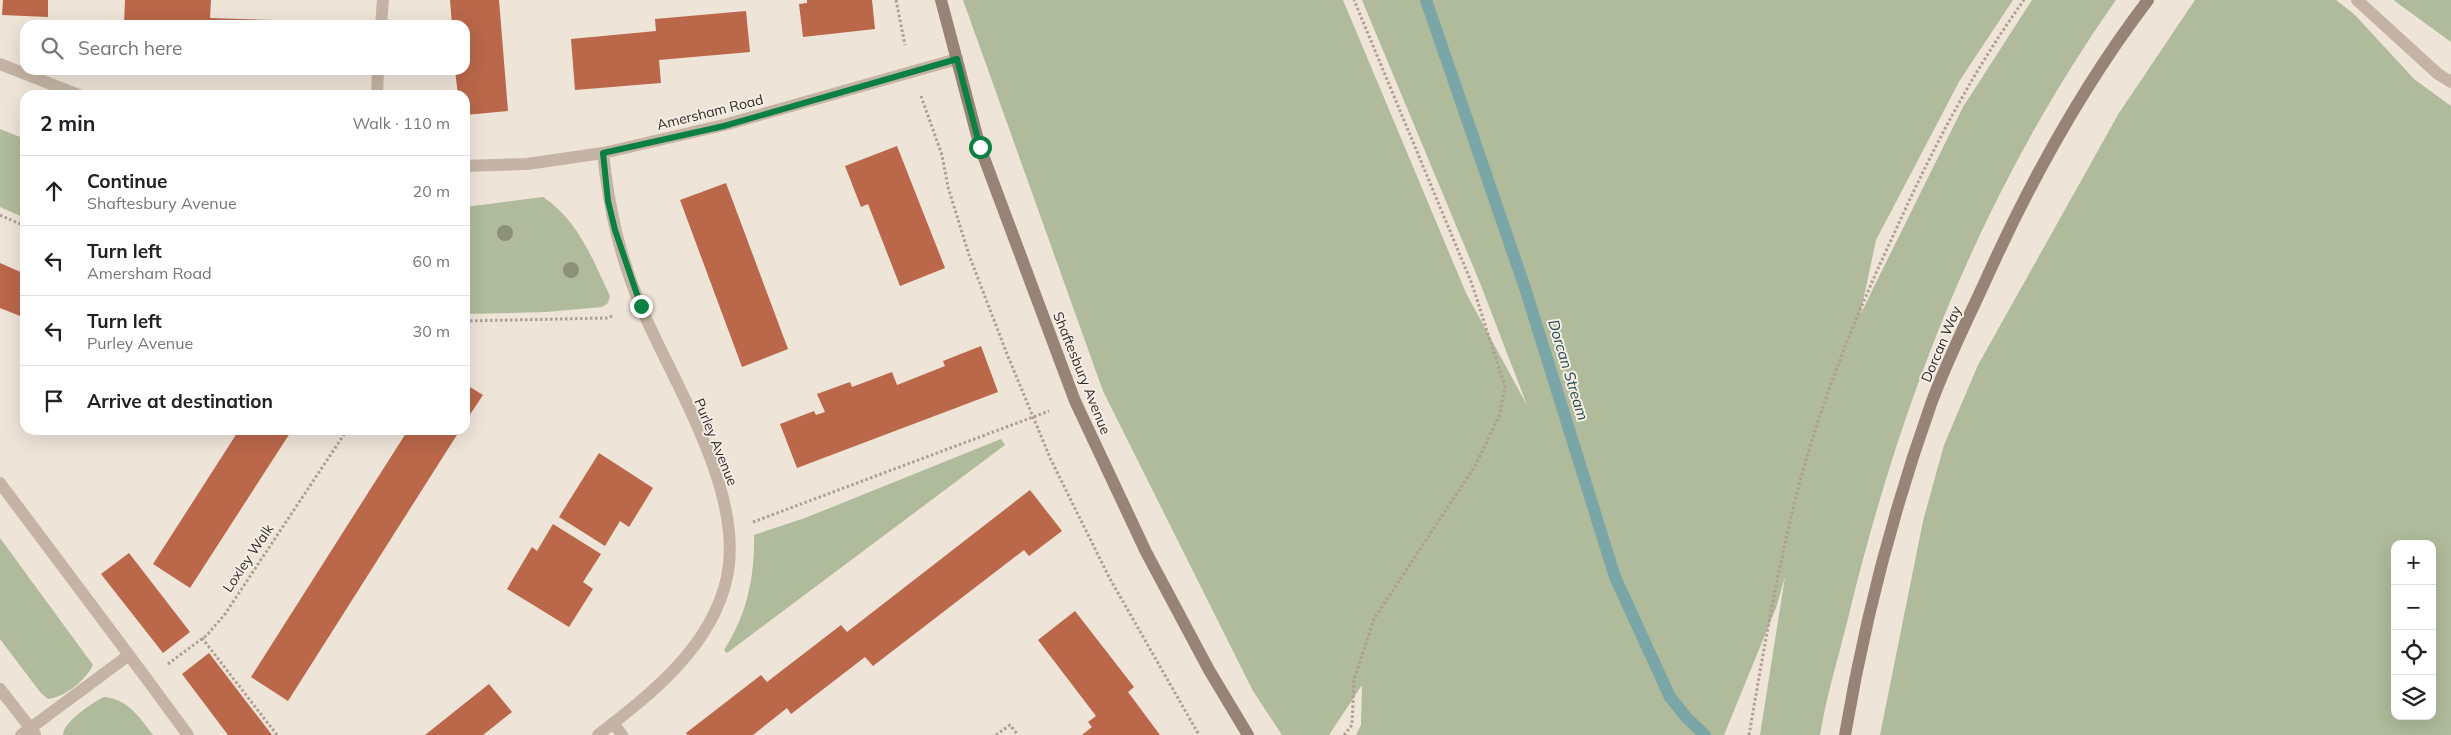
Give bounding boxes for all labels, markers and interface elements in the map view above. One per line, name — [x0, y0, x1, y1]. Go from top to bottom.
search box — [20, 20, 470, 75]
icon: search — [38, 34, 66, 62]
text: Search here — [78, 36, 182, 60]
street label: Amersham Road — [655, 90, 765, 134]
text: 2 min — [40, 110, 95, 136]
text: Walk · 110 m — [352, 113, 450, 133]
route start — [969, 136, 992, 159]
text: Continue — [87, 169, 167, 193]
icon: ahead — [40, 177, 68, 205]
text: 20 m — [413, 181, 450, 201]
text: Shaftesbury Avenue — [87, 193, 237, 213]
text: Turn left — [87, 239, 162, 263]
icon: left — [40, 247, 68, 275]
text: 60 m — [413, 251, 450, 271]
text: Amersham Road — [87, 263, 212, 283]
route end — [630, 295, 653, 318]
street label: Dorcan Way — [1917, 303, 1965, 385]
text: Turn left — [87, 309, 162, 333]
street label: Shaftesbury Avenue — [1049, 309, 1115, 437]
icon: left — [40, 317, 68, 345]
water label: Dorcan Stream — [1544, 317, 1593, 423]
text: 30 m — [413, 321, 450, 341]
text: Purley Avenue — [87, 333, 193, 353]
icon: arrive — [40, 387, 68, 415]
text: Arrive at destination — [87, 389, 273, 413]
street label: Purley Avenue — [690, 396, 742, 488]
street label: Loxley Walk — [219, 520, 278, 596]
map controls — [2391, 540, 2436, 720]
button: + — [2391, 540, 2436, 585]
button: − — [2391, 585, 2436, 630]
button: locate — [2391, 630, 2436, 675]
button: layers — [2391, 675, 2436, 720]

